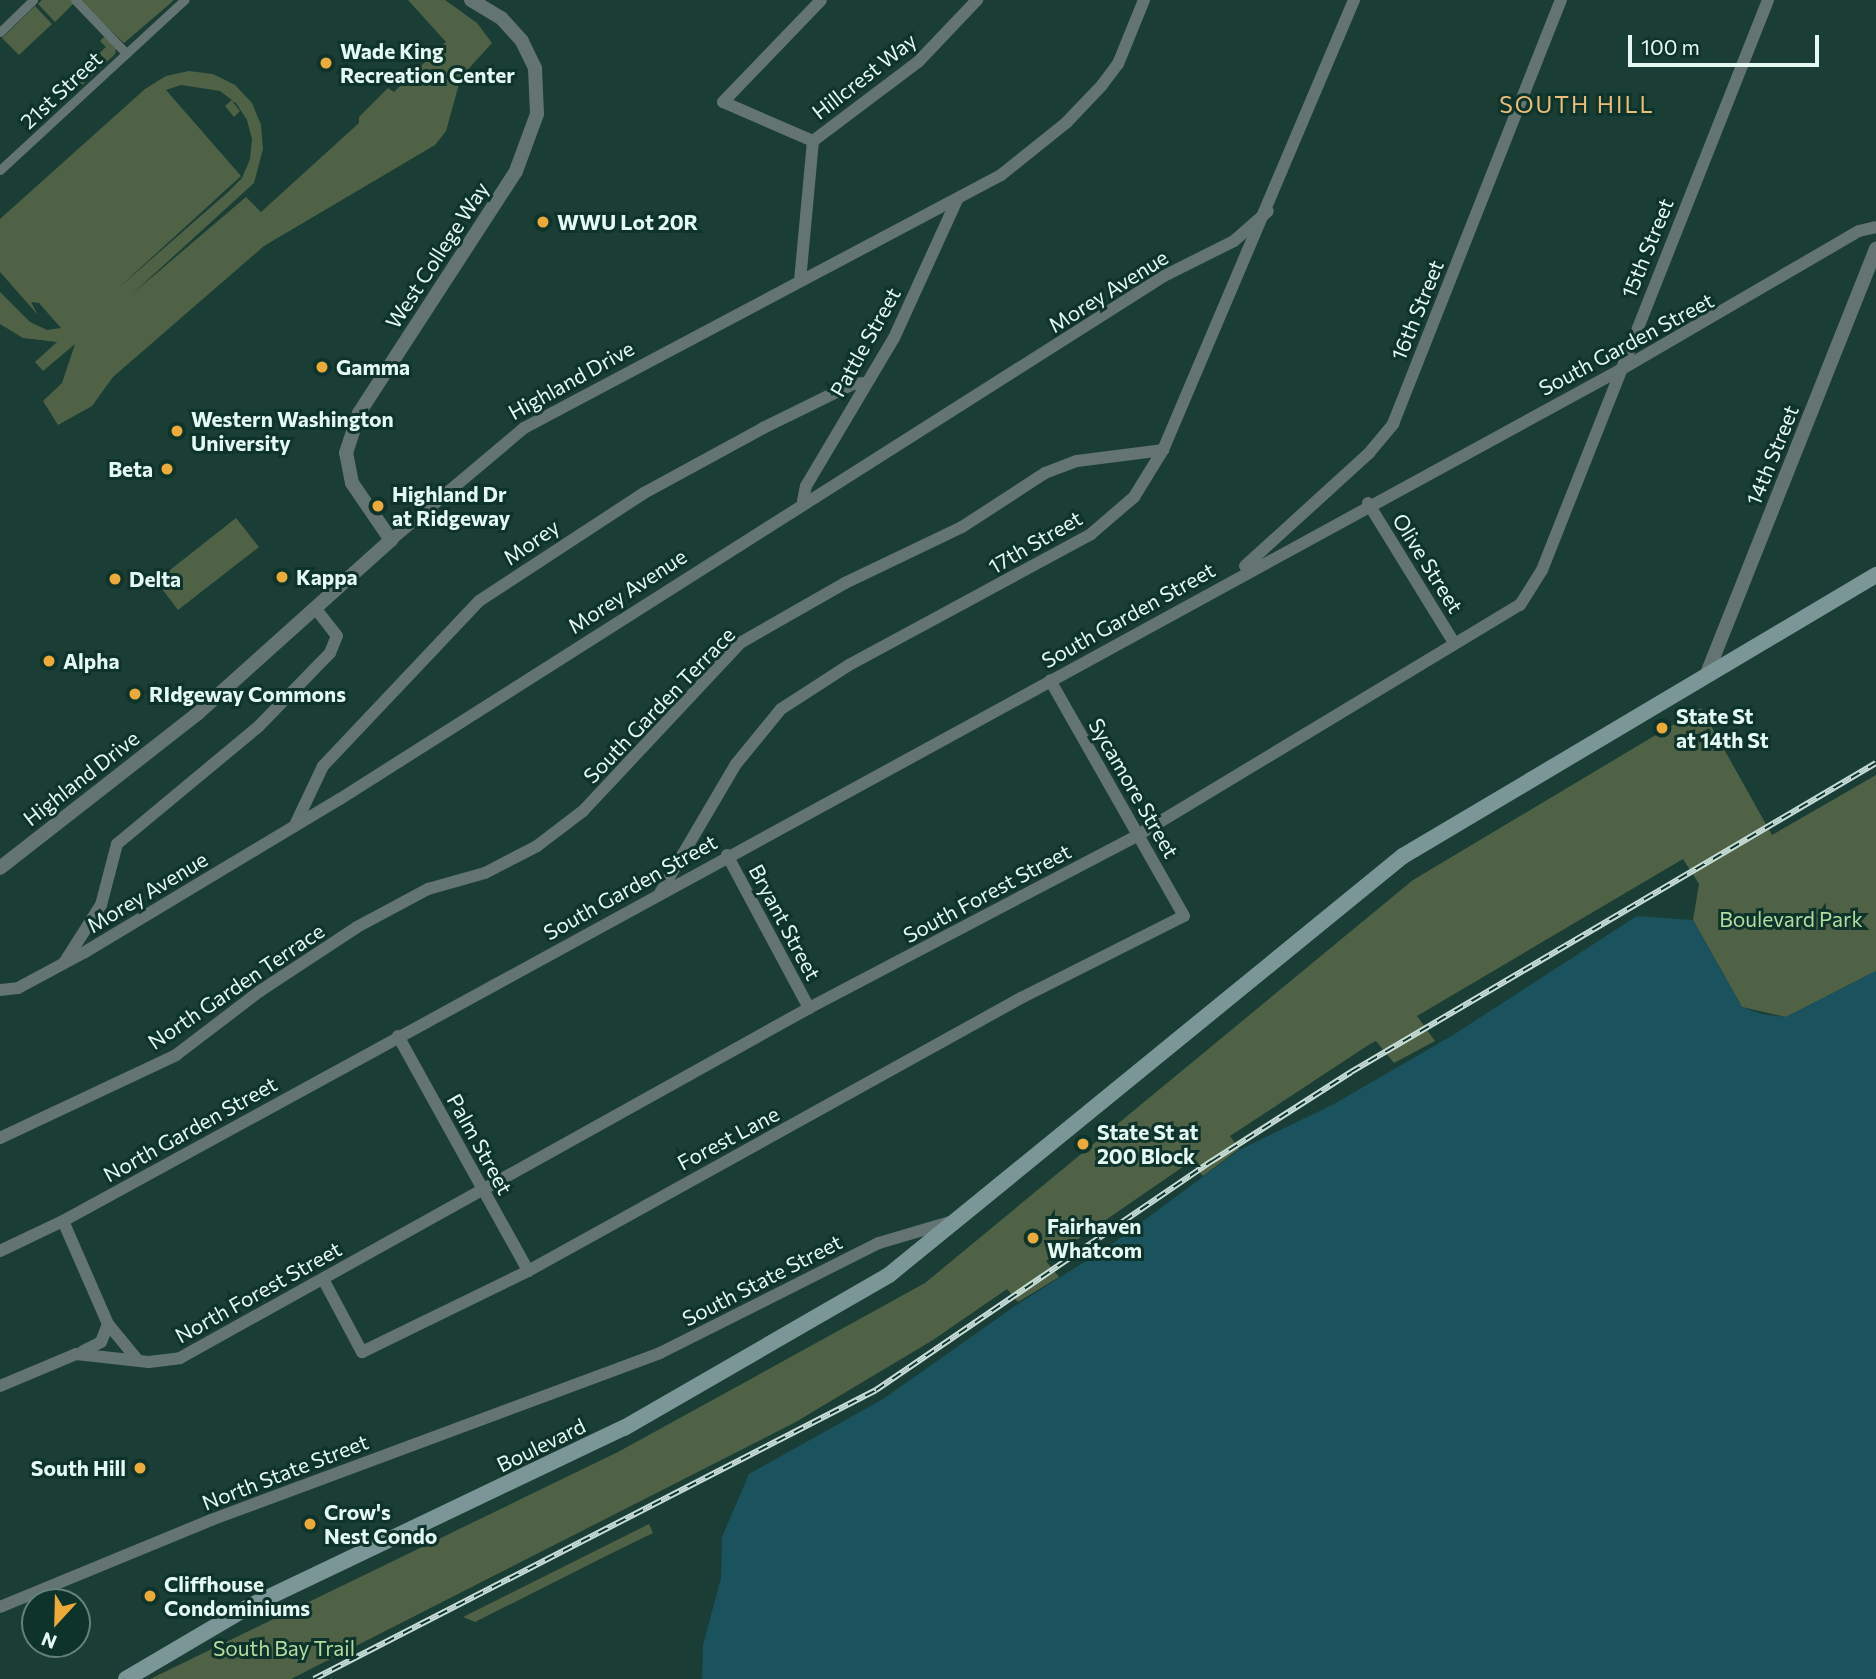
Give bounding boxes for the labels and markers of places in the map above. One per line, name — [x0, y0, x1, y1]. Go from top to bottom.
place label: Wade King Recreation Center — [340, 38, 515, 88]
marker: Wade King Recreation Center — [318, 55, 334, 71]
place label: WWU Lot 20R — [557, 209, 698, 235]
marker: WWU Lot 20R — [535, 214, 551, 230]
place label: Gamma — [336, 354, 410, 380]
marker: Gamma — [314, 359, 330, 375]
place label: Western Washington University — [191, 406, 394, 456]
marker: Western Washington University — [169, 423, 185, 439]
place label: Beta — [108, 456, 153, 482]
marker: Beta — [159, 461, 175, 477]
place label: Highland Dr at Ridgeway — [392, 481, 510, 531]
marker: Highland Dr at Ridgeway — [370, 498, 386, 514]
place label: Kappa — [296, 564, 358, 590]
place label: Delta — [129, 566, 181, 592]
marker: Kappa — [274, 569, 290, 585]
marker: Delta — [107, 571, 123, 587]
place label: Alpha — [63, 648, 119, 674]
marker: Alpha — [41, 653, 57, 669]
place label: RIdgeway Commons — [149, 681, 346, 707]
marker: RIdgeway Commons — [127, 686, 143, 702]
place label: State St at 14th St — [1676, 703, 1769, 753]
marker: State St at 14th St — [1654, 720, 1670, 736]
place label: State St at 200 Block — [1097, 1119, 1198, 1169]
marker: State St at 200 Block — [1075, 1136, 1091, 1152]
place label: Fairhaven Whatcom — [1047, 1213, 1142, 1263]
marker: Fairhaven Whatcom — [1025, 1230, 1041, 1246]
place label: South Hill — [31, 1455, 126, 1481]
marker: South Hill — [132, 1460, 148, 1476]
place label: Crow's Nest Condo — [324, 1499, 437, 1549]
marker: Crow's Nest Condo — [302, 1516, 318, 1532]
place label: Cliffhouse Condominiums — [164, 1571, 310, 1621]
marker: Cliffhouse Condominiums — [142, 1588, 158, 1604]

